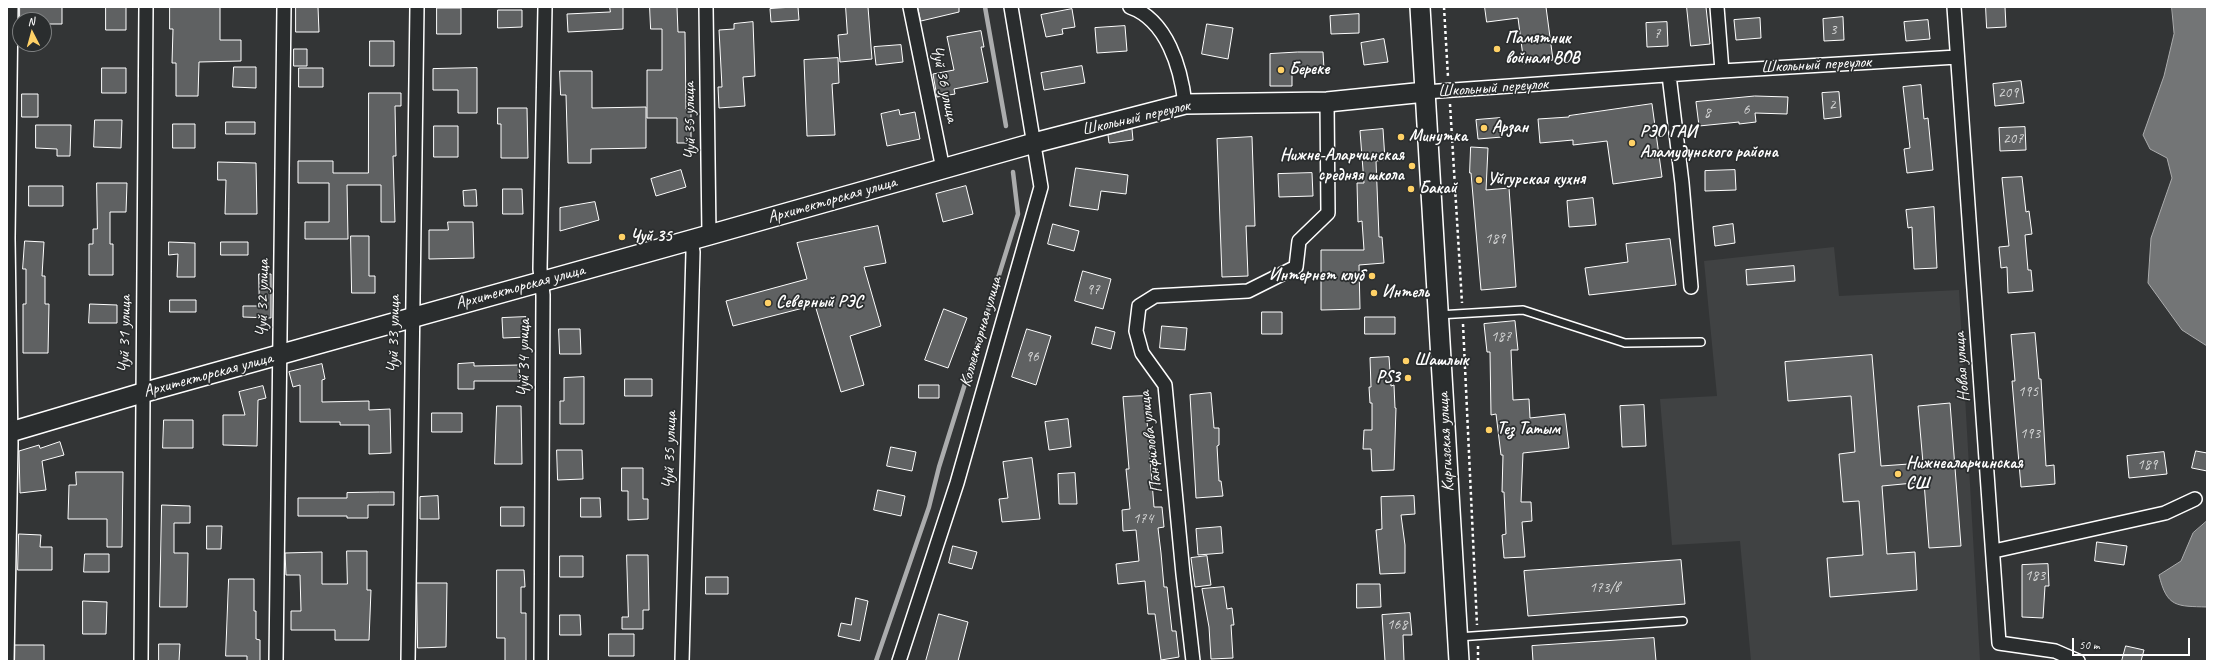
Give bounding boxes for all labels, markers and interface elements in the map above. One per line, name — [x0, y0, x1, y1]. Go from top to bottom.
north arrow — [12, 12, 52, 52]
text: N — [27, 14, 35, 28]
house number: 3 — [1830, 21, 1836, 39]
house number: 7 — [1654, 25, 1660, 43]
place label: Памятник войнам ВОВ — [1505, 29, 1580, 69]
street label: Чуй 36 улица — [926, 44, 962, 124]
marker: Памятник войнам ВОВ — [1492, 44, 1502, 54]
street label: Школьный переулок — [1760, 52, 1872, 78]
place label: Береке — [1289, 60, 1329, 80]
marker: Береке — [1276, 65, 1286, 75]
street label: Школьный переулок — [1437, 74, 1549, 102]
street label: Чуй 35 улица — [679, 82, 701, 160]
house number: 209 — [1998, 84, 2018, 102]
street label: Школьный переулок — [1080, 96, 1192, 140]
house number: 2 — [1829, 96, 1835, 114]
house number: 6 — [1743, 101, 1749, 119]
house number: 8 — [1704, 104, 1710, 122]
place label: Арзан — [1492, 118, 1528, 138]
marker: Арзан — [1479, 123, 1489, 133]
place label: РЭО ГАИ Аламудунского района — [1640, 123, 1778, 163]
place label: Минутка — [1409, 127, 1467, 147]
house number: 207 — [2003, 130, 2023, 148]
marker: Минутка — [1396, 132, 1406, 142]
marker: РЭО ГАИ Аламудунского района — [1627, 138, 1637, 148]
place label: Нижне-Аларчинская средняя школа — [1280, 146, 1404, 186]
marker: Нижне-Аларчинская средняя школа — [1407, 161, 1417, 171]
place label: Уйгурская кухня — [1487, 170, 1585, 190]
street label: Архитекторская улица — [765, 172, 899, 228]
marker: Уйгурская кухня — [1474, 175, 1484, 185]
place label: Бакай — [1419, 179, 1457, 199]
marker: Бакай — [1406, 184, 1416, 194]
place label: Чуй 35 — [630, 227, 672, 247]
house number: 189 — [1485, 230, 1505, 248]
marker: Чуй 35 — [617, 232, 627, 242]
street label: Чуй 32 улица — [252, 259, 274, 337]
street label: Архитекторская улица — [453, 260, 587, 314]
place label: Интернет клуб — [1269, 266, 1364, 286]
marker: Интернет клуб — [1367, 271, 1377, 281]
street label: Коллекторная улица — [956, 275, 1006, 389]
house number: 97 — [1086, 281, 1100, 299]
place label: Интель — [1382, 283, 1429, 303]
marker: Интель — [1369, 288, 1379, 298]
place label: Северный РЭС — [776, 293, 863, 313]
street label: Чуй 31 улица — [114, 295, 136, 373]
street label: Чуй 33 улица — [383, 295, 405, 373]
marker: Северный РЭС — [763, 298, 773, 308]
street label: Чуй 34 улица — [515, 319, 535, 397]
house number: 187 — [1491, 328, 1511, 346]
street label: Новая улица — [1949, 331, 1975, 403]
street label: Архитекторская улица — [141, 348, 275, 402]
house number: 96 — [1025, 348, 1039, 366]
place label: Шашлык — [1414, 351, 1468, 371]
marker: Шашлык — [1401, 356, 1411, 366]
place label: PS3 — [1376, 368, 1400, 388]
marker: PS3 — [1403, 373, 1413, 383]
house number: 195 — [2018, 383, 2038, 401]
street label: Панфилова улица — [1135, 390, 1167, 494]
street label: Киргизская улица — [1433, 392, 1459, 492]
street label: Чуй 35 улица — [658, 411, 682, 489]
place label: Тез Татым — [1497, 420, 1560, 440]
marker: Тез Татым — [1484, 425, 1494, 435]
house number: 193 — [2020, 425, 2040, 443]
place label: Нижнеаларчинская СШ — [1906, 454, 2023, 494]
house number: 189 — [2137, 456, 2157, 474]
marker: Нижнеаларчинская СШ — [1893, 469, 1903, 479]
house number: 174 — [1133, 510, 1153, 528]
house number: 183 — [2025, 567, 2045, 585]
house number: 173/в — [1589, 579, 1619, 597]
house number: 168 — [1387, 616, 1407, 634]
scale bar — [2074, 630, 2192, 656]
text: 50 m — [2079, 637, 2099, 653]

